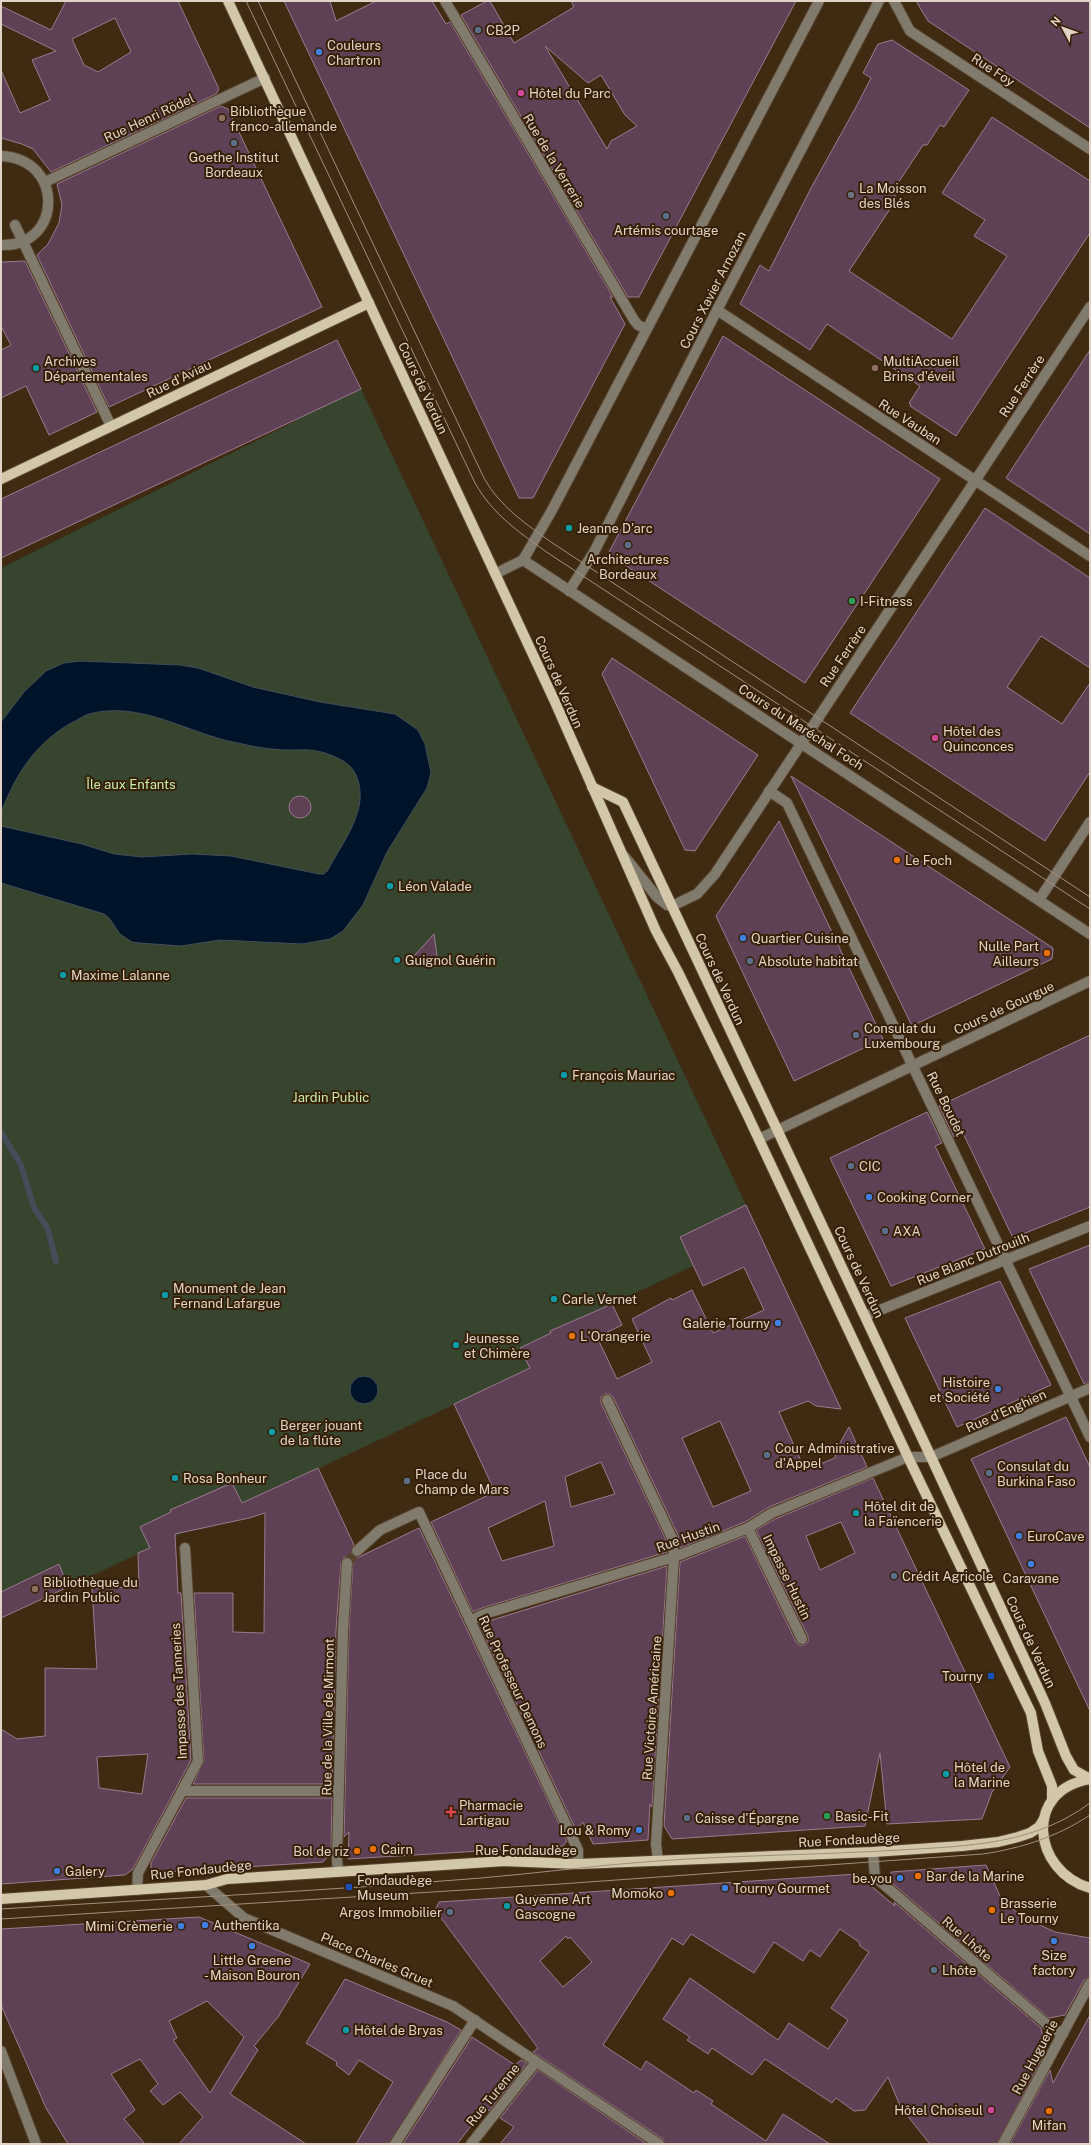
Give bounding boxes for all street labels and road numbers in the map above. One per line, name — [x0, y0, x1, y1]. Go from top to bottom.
street label: Rue Foy — [969, 51, 1017, 89]
street label: Rue Henri Rödel — [101, 91, 197, 145]
street label: Rue de la Verrerie — [520, 111, 588, 211]
street label: Cours Xavier Arnozan — [677, 229, 749, 351]
street label: Cours de Verdun — [395, 340, 451, 436]
street label: Rue Ferrère — [996, 352, 1048, 420]
street label: Rue d'Aviau — [144, 357, 214, 401]
street label: Rue Vauban — [876, 396, 944, 448]
street label: Rue Ferrère — [817, 622, 869, 690]
street label: Cours de Verdun — [532, 633, 586, 731]
street label: Cours du Maréchal Foch — [736, 681, 866, 773]
street label: Cours de Verdun — [692, 931, 748, 1027]
street label: Cours de Gourgue — [952, 978, 1056, 1038]
street label: Rue Boudet — [924, 1069, 968, 1139]
street label: Cours de Verdun — [831, 1224, 887, 1320]
street label: Rue Blanc Dutrouilh — [914, 1230, 1032, 1288]
street label: Rue d'Enghien — [963, 1387, 1049, 1435]
street label: Rue Hustin — [654, 1519, 722, 1555]
street label: Impasse Hustin — [760, 1532, 814, 1622]
street label: Cours de Verdun — [1003, 1594, 1059, 1690]
street label: Rue Professeur Demons — [476, 1613, 550, 1751]
street label: Impasse des Tanneries — [168, 1622, 190, 1760]
street label: Rue Victoire Américaine — [639, 1635, 665, 1781]
street label: Rue de la Ville de Mirmont — [319, 1638, 337, 1796]
street label: Rue Fondaudège — [798, 1830, 900, 1850]
street label: Rue Fondaudège — [475, 1843, 577, 1858]
street label: Rue Fondaudège — [150, 1857, 252, 1883]
street label: Rue Lhôte — [939, 1913, 995, 1965]
street label: Place Charles Gruet — [319, 1930, 435, 1990]
street label: Rue Huguerie — [1009, 2017, 1061, 2097]
street label: Rue Turenne — [463, 2061, 523, 2129]

